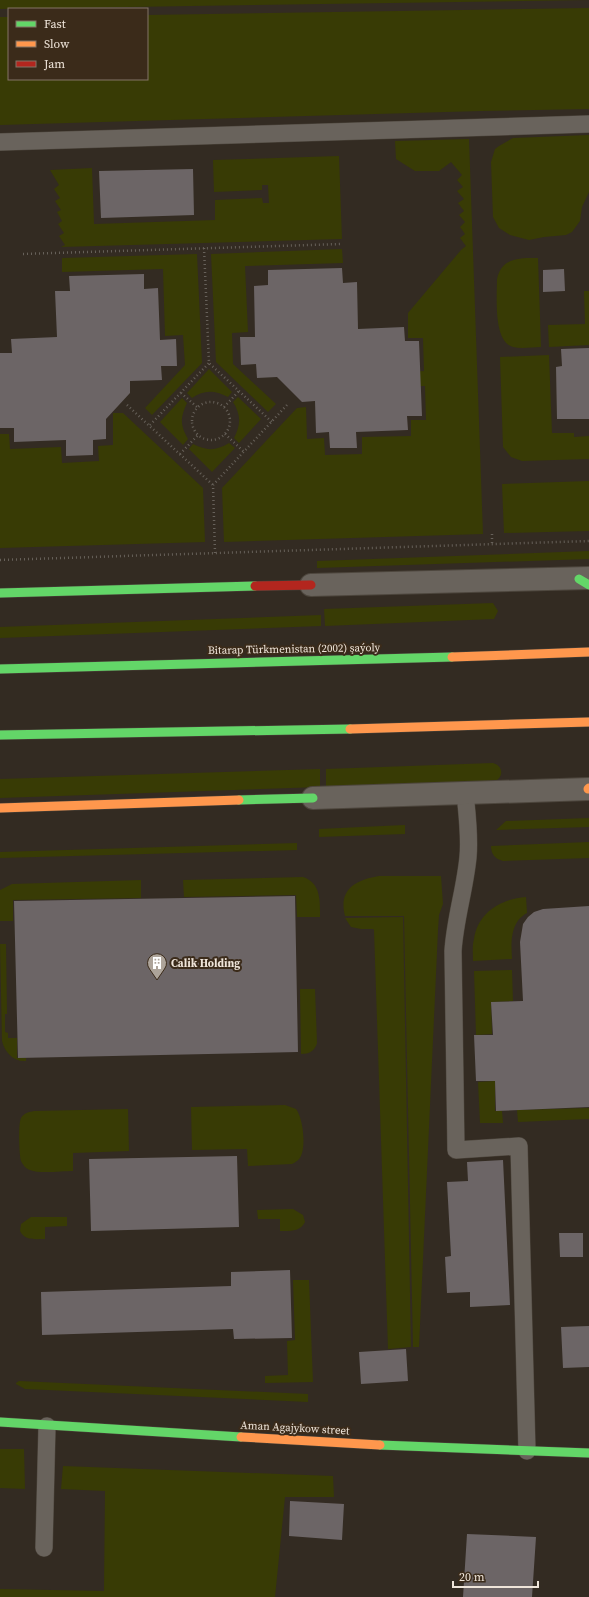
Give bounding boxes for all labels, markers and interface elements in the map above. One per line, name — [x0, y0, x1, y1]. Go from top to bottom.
legend — [8, 8, 148, 80]
text: Fast — [44, 16, 66, 32]
text: Slow — [44, 36, 70, 52]
text: Jam — [43, 56, 65, 72]
street label: Bitarap Türkmenistan (2002) şaýoly — [208, 640, 381, 658]
building icon: Calik Holding — [146, 952, 168, 980]
place label: Calik Holding — [171, 956, 240, 971]
street label: Aman Agajykow street — [240, 1418, 350, 1438]
scale bar — [453, 1563, 538, 1589]
text: 20 m — [459, 1569, 485, 1585]

